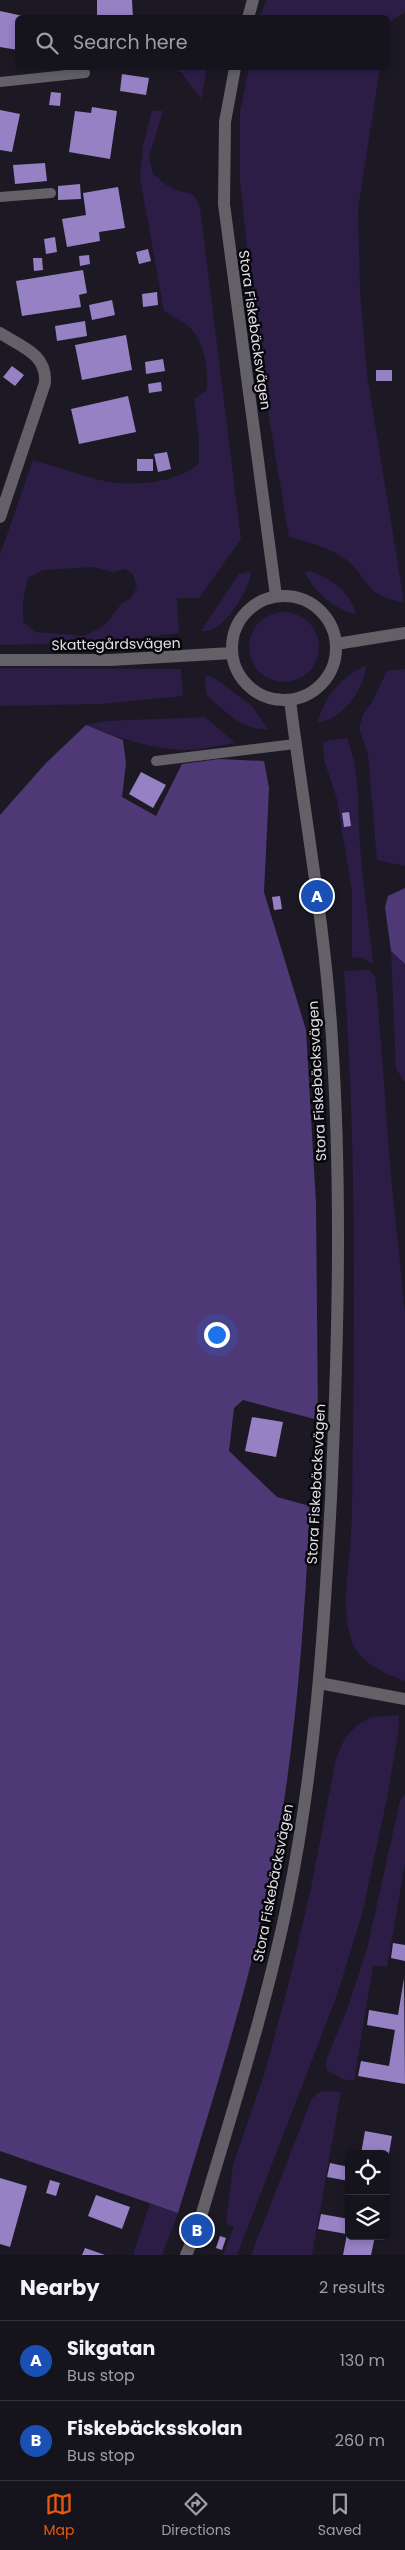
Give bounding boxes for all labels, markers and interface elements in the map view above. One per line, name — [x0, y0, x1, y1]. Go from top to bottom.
search box — [15, 15, 390, 70]
icon: search — [33, 29, 61, 57]
text: Search here — [73, 29, 187, 56]
street label: Stora Fiskebäcksvägen — [234, 249, 276, 411]
street label: Skattegårdsvägen — [51, 633, 181, 655]
pin: A — [301, 877, 333, 915]
street label: Stora Fiskebäcksvägen — [303, 1000, 331, 1162]
your location — [204, 1322, 230, 1348]
street label: Stora Fiskebäcksvägen — [302, 1403, 330, 1565]
street label: Stora Fiskebäcksvägen — [248, 1802, 298, 1964]
map controls — [345, 2150, 390, 2240]
button: locate — [345, 2150, 390, 2195]
button: layers — [345, 2195, 390, 2240]
pin: B — [181, 2211, 213, 2249]
text: Nearby — [20, 2273, 100, 2302]
text: 2 results — [319, 2276, 385, 2299]
text: Sikgatan — [67, 2335, 155, 2362]
text: A — [30, 2349, 42, 2372]
text: 130 m — [340, 2349, 385, 2372]
text: Bus stop — [67, 2364, 135, 2387]
text: Fiskebäcksskolan — [67, 2415, 242, 2442]
text: B — [31, 2429, 41, 2452]
text: 260 m — [335, 2429, 385, 2452]
text: Bus stop — [67, 2444, 135, 2467]
tab: Map — [43, 2490, 74, 2541]
tab: Directions — [161, 2490, 231, 2541]
tab: Saved — [318, 2490, 362, 2541]

